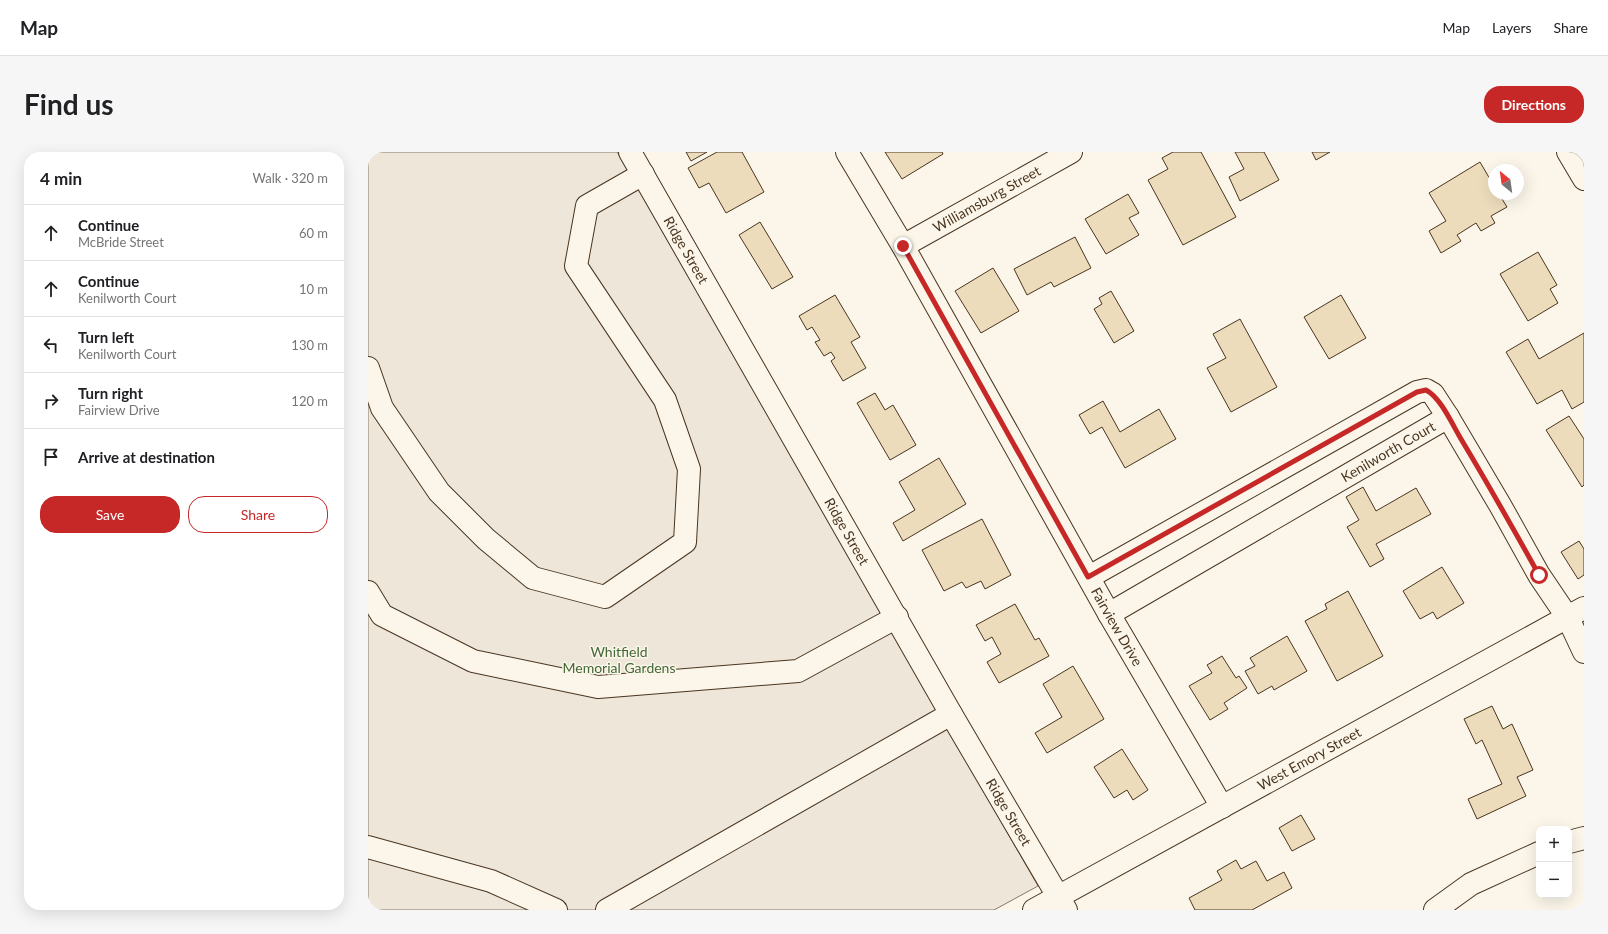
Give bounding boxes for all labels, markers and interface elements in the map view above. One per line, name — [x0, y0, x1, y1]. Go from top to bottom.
text: Map — [20, 16, 58, 39]
text: Map — [1442, 19, 1470, 36]
text: Layers — [1492, 19, 1532, 36]
text: Share — [1554, 19, 1588, 36]
button: Directions — [1484, 86, 1584, 123]
text: Find us — [24, 87, 114, 121]
street label: Williamsburg Street — [930, 162, 1043, 236]
north arrow — [1488, 164, 1524, 200]
text: 4 min — [40, 168, 82, 189]
text: Walk · 320 m — [252, 170, 328, 186]
street label: Ridge Street — [661, 213, 712, 287]
text: Continue — [78, 216, 139, 234]
icon: ahead — [40, 222, 62, 244]
text: 60 m — [299, 225, 328, 241]
text: McBride Street — [78, 234, 164, 250]
route end — [894, 237, 912, 255]
text: Continue — [78, 272, 139, 290]
icon: ahead — [40, 278, 62, 300]
text: 10 m — [299, 281, 328, 297]
text: Kenilworth Court — [78, 290, 176, 306]
text: Turn left — [78, 328, 134, 346]
icon: left — [40, 334, 62, 356]
text: 130 m — [291, 337, 328, 353]
text: Kenilworth Court — [78, 346, 176, 362]
text: Turn right — [78, 384, 143, 402]
icon: right — [40, 390, 62, 412]
text: 120 m — [291, 393, 328, 409]
text: Fairview Drive — [78, 402, 160, 418]
street label: Kenilworth Court — [1338, 417, 1438, 485]
icon: arrive — [40, 446, 62, 468]
text: Arrive at destination — [78, 448, 215, 466]
street label: Ridge Street — [821, 494, 873, 568]
button: Save — [40, 496, 180, 533]
button: Share — [188, 496, 328, 533]
route start — [1530, 566, 1548, 584]
street label: Fairview Drive — [1088, 584, 1147, 669]
park label: Whitfield Memorial Gardens — [562, 643, 676, 676]
street label: West Emory Street — [1254, 723, 1364, 794]
street label: Ridge Street — [983, 775, 1035, 849]
map controls — [1536, 826, 1572, 898]
button: + — [1536, 826, 1572, 862]
button: − — [1536, 862, 1572, 898]

